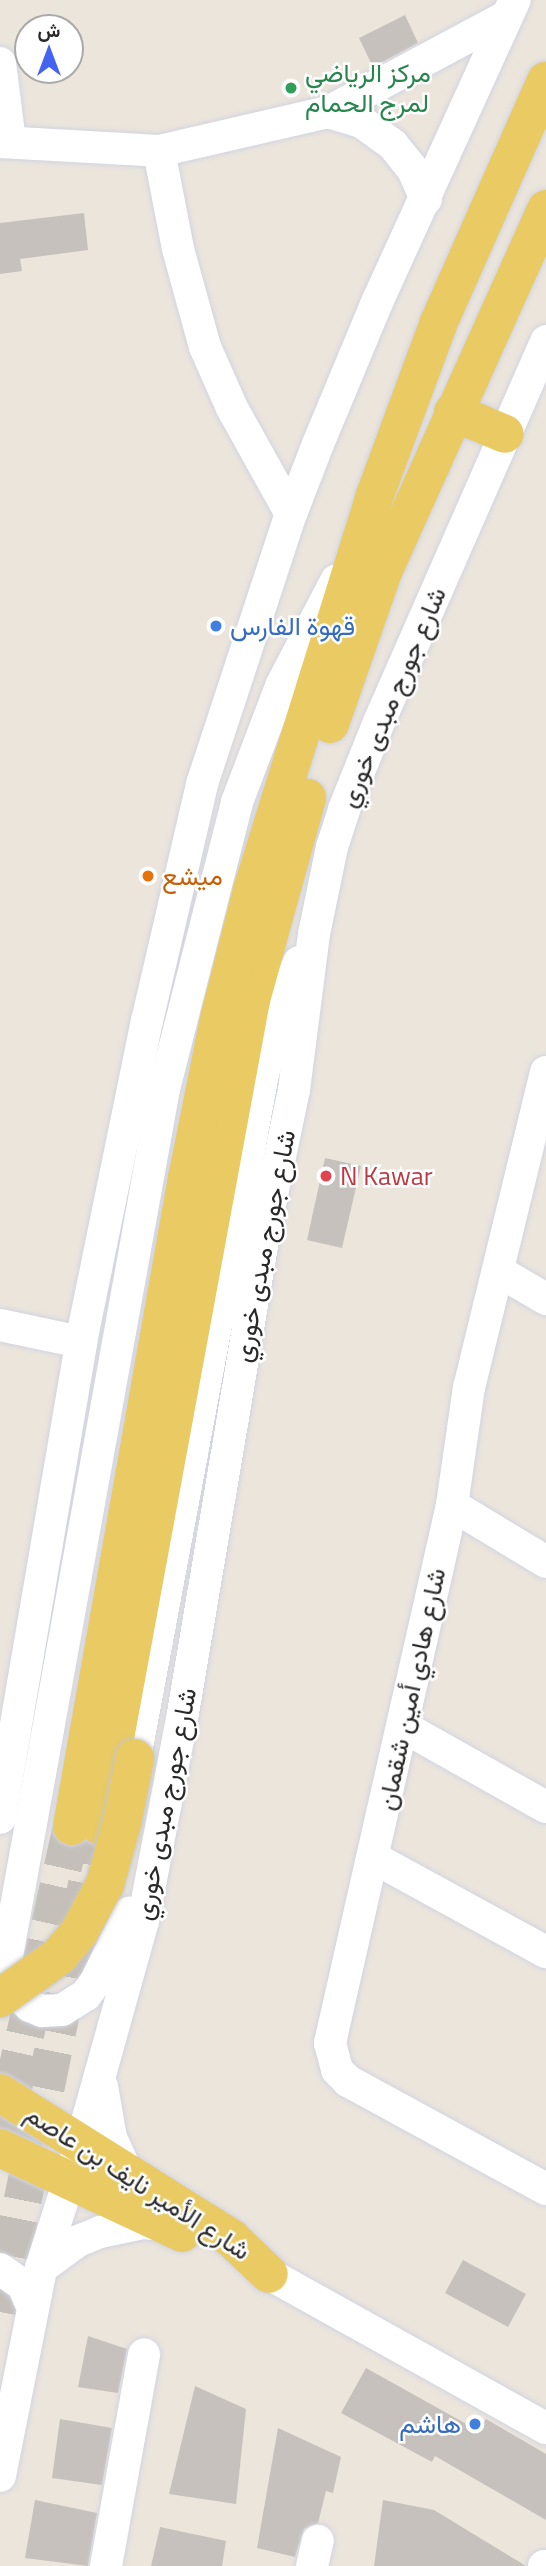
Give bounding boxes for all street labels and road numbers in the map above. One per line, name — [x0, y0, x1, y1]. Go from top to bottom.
street label: شارع جورج مبدى خوري — [332, 582, 452, 812]
street label: شارع جورج مبدى خوري — [226, 1127, 302, 1365]
street label: شارع هادي أمين شقمان — [370, 1565, 452, 1813]
street label: شارع جورج مبدى خوري — [127, 1685, 203, 1923]
street label: شارع الأمير نايف بن عاصم — [20, 2098, 256, 2266]

